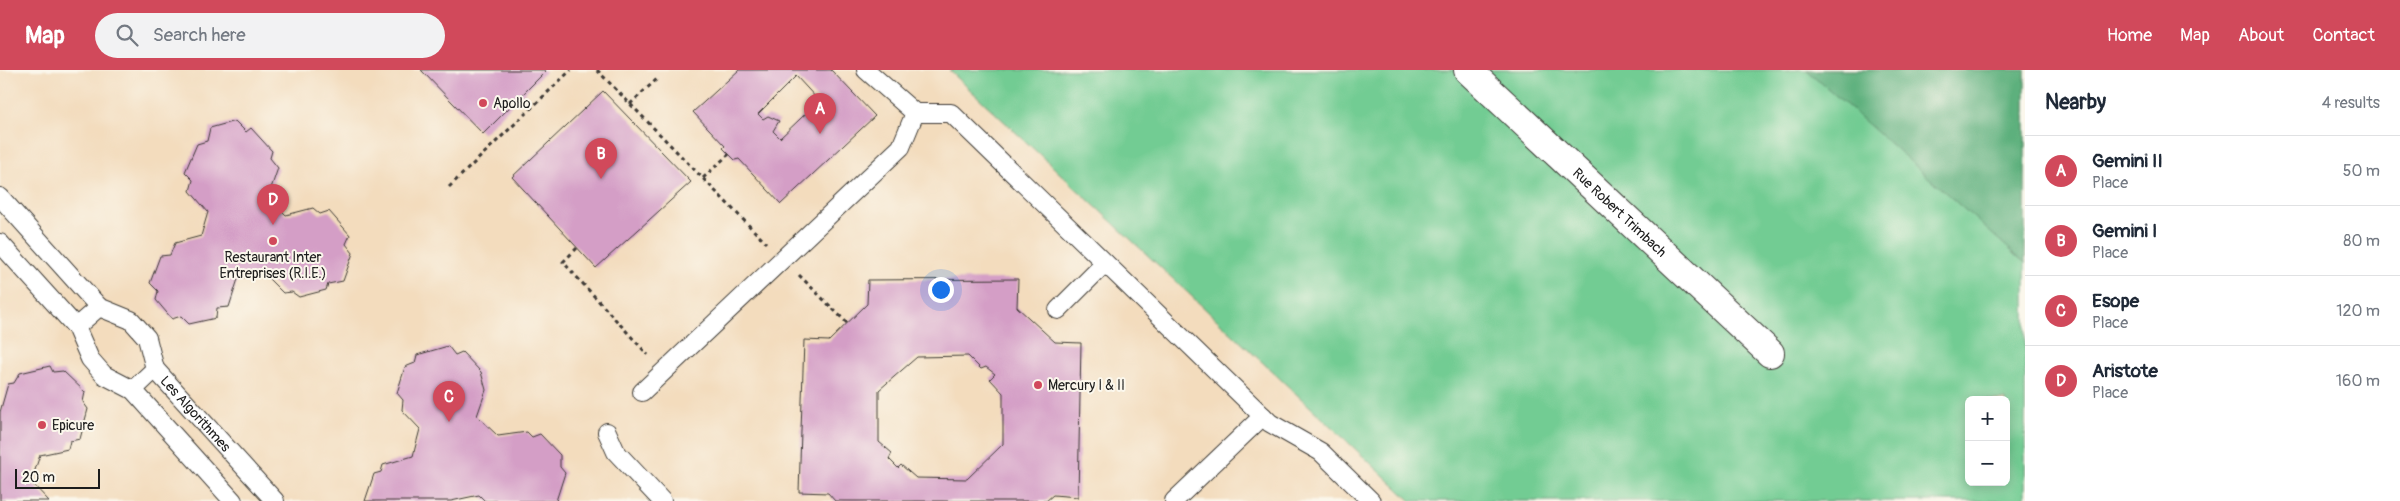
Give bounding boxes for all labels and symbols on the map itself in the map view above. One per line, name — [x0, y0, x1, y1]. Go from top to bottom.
pin: A — [804, 93, 836, 134]
place label: Apollo — [493, 95, 531, 112]
marker: Apollo — [477, 97, 489, 109]
pin: B — [585, 138, 617, 179]
street label: Rue Robert Trimbach — [1569, 165, 1670, 261]
pin: D — [257, 184, 289, 225]
marker: Restaurant Inter Entreprises (R.I.E.) — [267, 235, 279, 247]
place label: Restaurant Inter Entreprises (R.I.E.) — [220, 249, 326, 282]
your location — [928, 277, 954, 303]
street label: Les Algorithmes — [156, 373, 234, 456]
place label: Mercury I & II — [1048, 377, 1125, 394]
marker: Mercury I & II — [1032, 379, 1044, 391]
pin: C — [433, 381, 465, 422]
place label: Epicure — [52, 417, 94, 434]
marker: Epicure — [36, 419, 48, 431]
scale bar — [15, 466, 100, 489]

